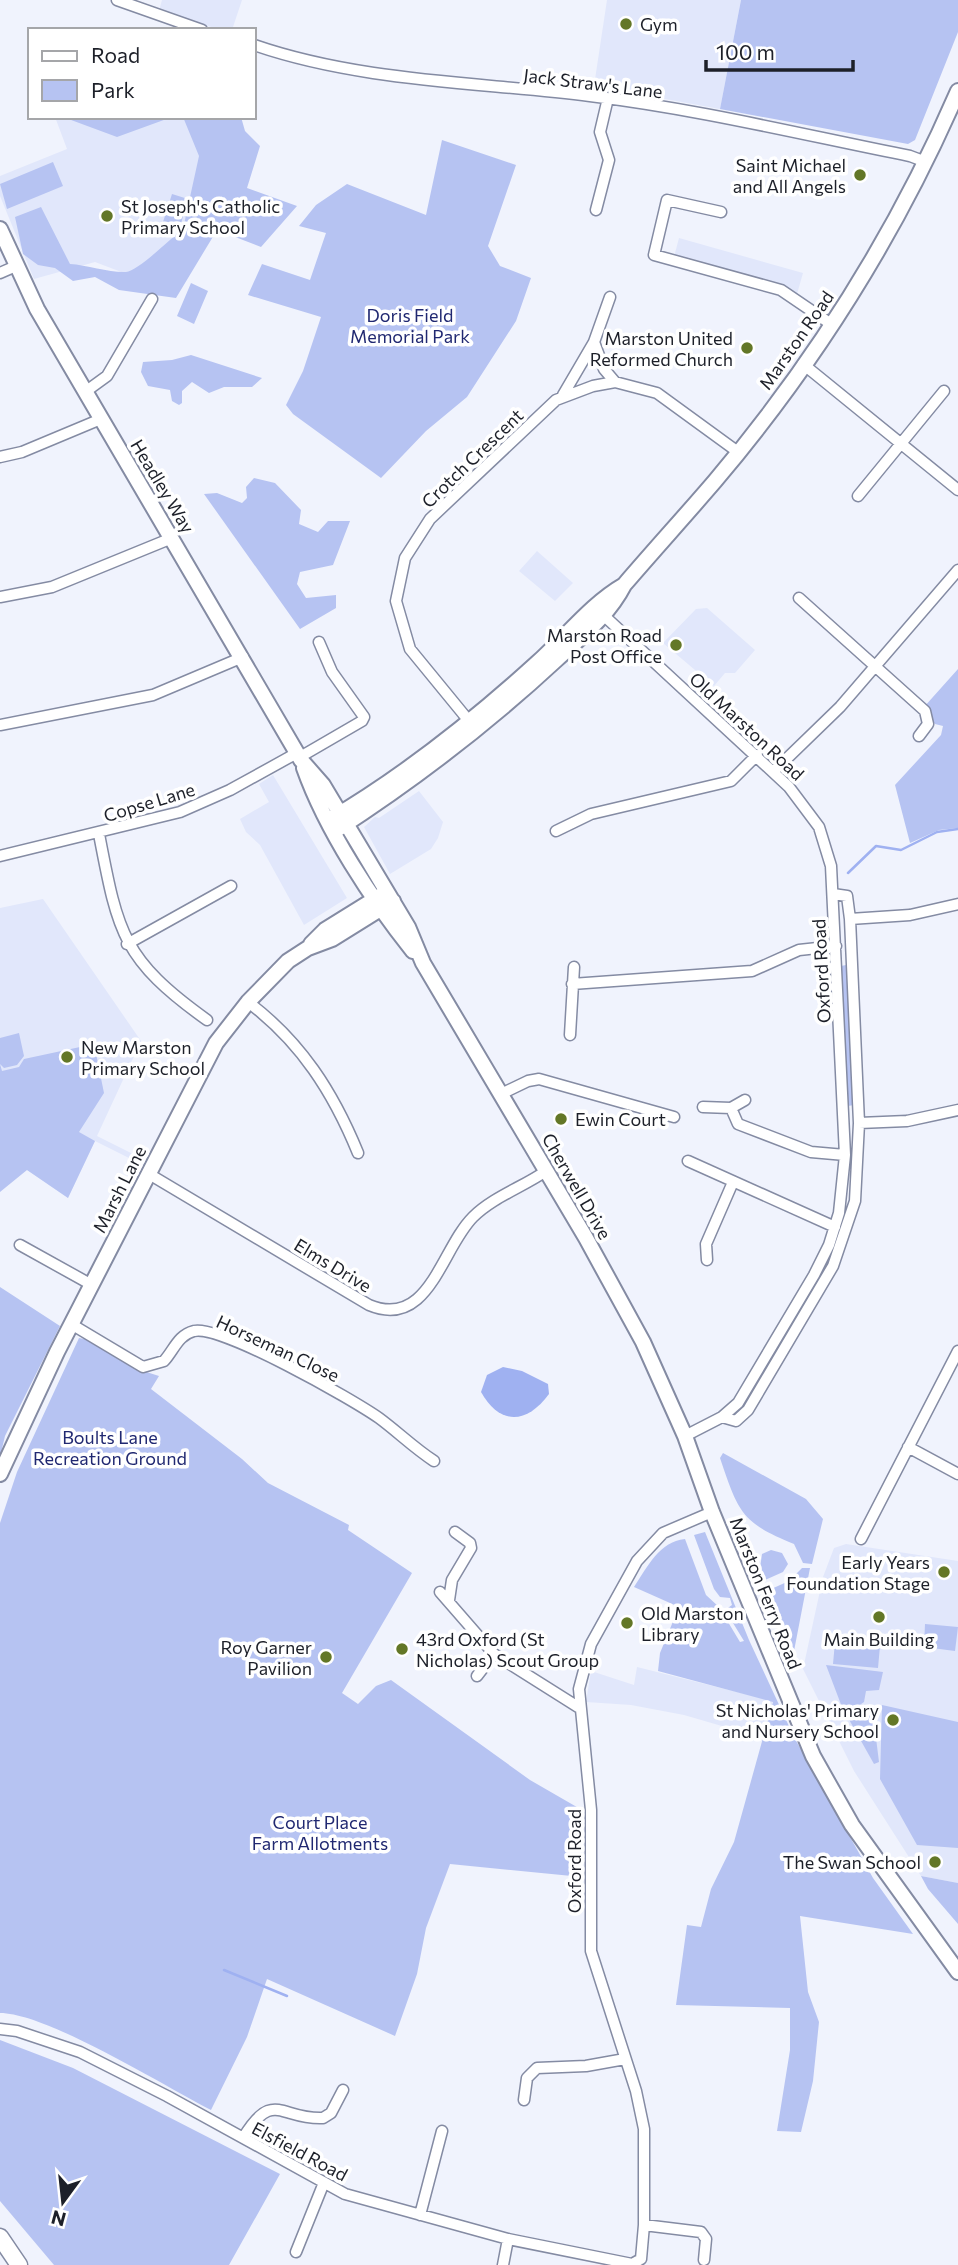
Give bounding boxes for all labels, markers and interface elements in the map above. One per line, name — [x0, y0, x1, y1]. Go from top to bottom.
place label: Gym — [640, 13, 678, 35]
marker: Gym — [618, 16, 634, 32]
legend — [28, 28, 256, 119]
scale bar — [706, 28, 853, 72]
text: 100 m — [716, 39, 775, 64]
text: Road — [91, 42, 140, 67]
street label: Jack Straw's Lane — [522, 64, 664, 102]
text: Park — [91, 77, 135, 102]
place label: Saint Michael and All Angels — [733, 154, 846, 197]
marker: Saint Michael and All Angels — [852, 167, 868, 183]
place label: St Joseph's Catholic Primary School — [121, 195, 280, 238]
marker: St Joseph's Catholic Primary School — [99, 208, 115, 224]
street label: Marston Road — [754, 286, 838, 394]
park label: Doris Field Memorial Park — [350, 304, 470, 347]
place label: Marston United Reformed Church — [590, 327, 733, 370]
marker: Marston United Reformed Church — [739, 340, 755, 356]
street label: Crotch Crescent — [417, 404, 527, 512]
street label: Headley Way — [126, 435, 200, 537]
place label: Marston Road Post Office — [547, 624, 662, 667]
marker: Marston Road Post Office — [668, 637, 684, 653]
street label: Old Marston Road — [685, 667, 809, 785]
street label: Copse Lane — [101, 778, 197, 826]
street label: Oxford Road — [807, 918, 835, 1024]
place label: New Marston Primary School — [81, 1036, 205, 1079]
marker: New Marston Primary School — [59, 1049, 75, 1065]
place label: Ewin Court — [575, 1108, 666, 1130]
marker: Ewin Court — [553, 1111, 569, 1127]
street label: Cherwell Drive — [538, 1129, 616, 1243]
street label: Marsh Lane — [88, 1142, 150, 1236]
street label: Elms Drive — [290, 1233, 376, 1297]
street label: Horseman Close — [213, 1310, 343, 1386]
park label: Boults Lane Recreation Ground — [33, 1426, 187, 1469]
street label: Marston Ferry Road — [725, 1514, 807, 1672]
place label: Early Years Foundation Stage — [786, 1551, 930, 1594]
marker: Early Years Foundation Stage — [936, 1564, 952, 1580]
place label: Old Marston Library — [641, 1602, 744, 1645]
marker: Main Building — [871, 1609, 887, 1625]
marker: Old Marston Library — [619, 1615, 635, 1631]
place label: 43rd Oxford (St Nicholas) Scout Group — [416, 1628, 599, 1671]
place label: Main Building — [824, 1628, 935, 1650]
place label: Roy Garner Pavilion — [221, 1636, 312, 1679]
marker: 43rd Oxford (St Nicholas) Scout Group — [394, 1641, 410, 1657]
marker: Roy Garner Pavilion — [318, 1649, 334, 1665]
place label: St Nicholas' Primary and Nursery School — [716, 1699, 879, 1742]
marker: St Nicholas' Primary and Nursery School — [885, 1712, 901, 1728]
street label: Oxford Road — [563, 1809, 585, 1913]
park label: Court Place Farm Allotments — [252, 1811, 388, 1854]
place label: The Swan School — [783, 1851, 921, 1873]
marker: The Swan School — [927, 1854, 943, 1870]
street label: Elsfield Road — [248, 2117, 352, 2185]
north arrow — [28, 2167, 98, 2237]
text: N — [49, 2206, 68, 2232]

